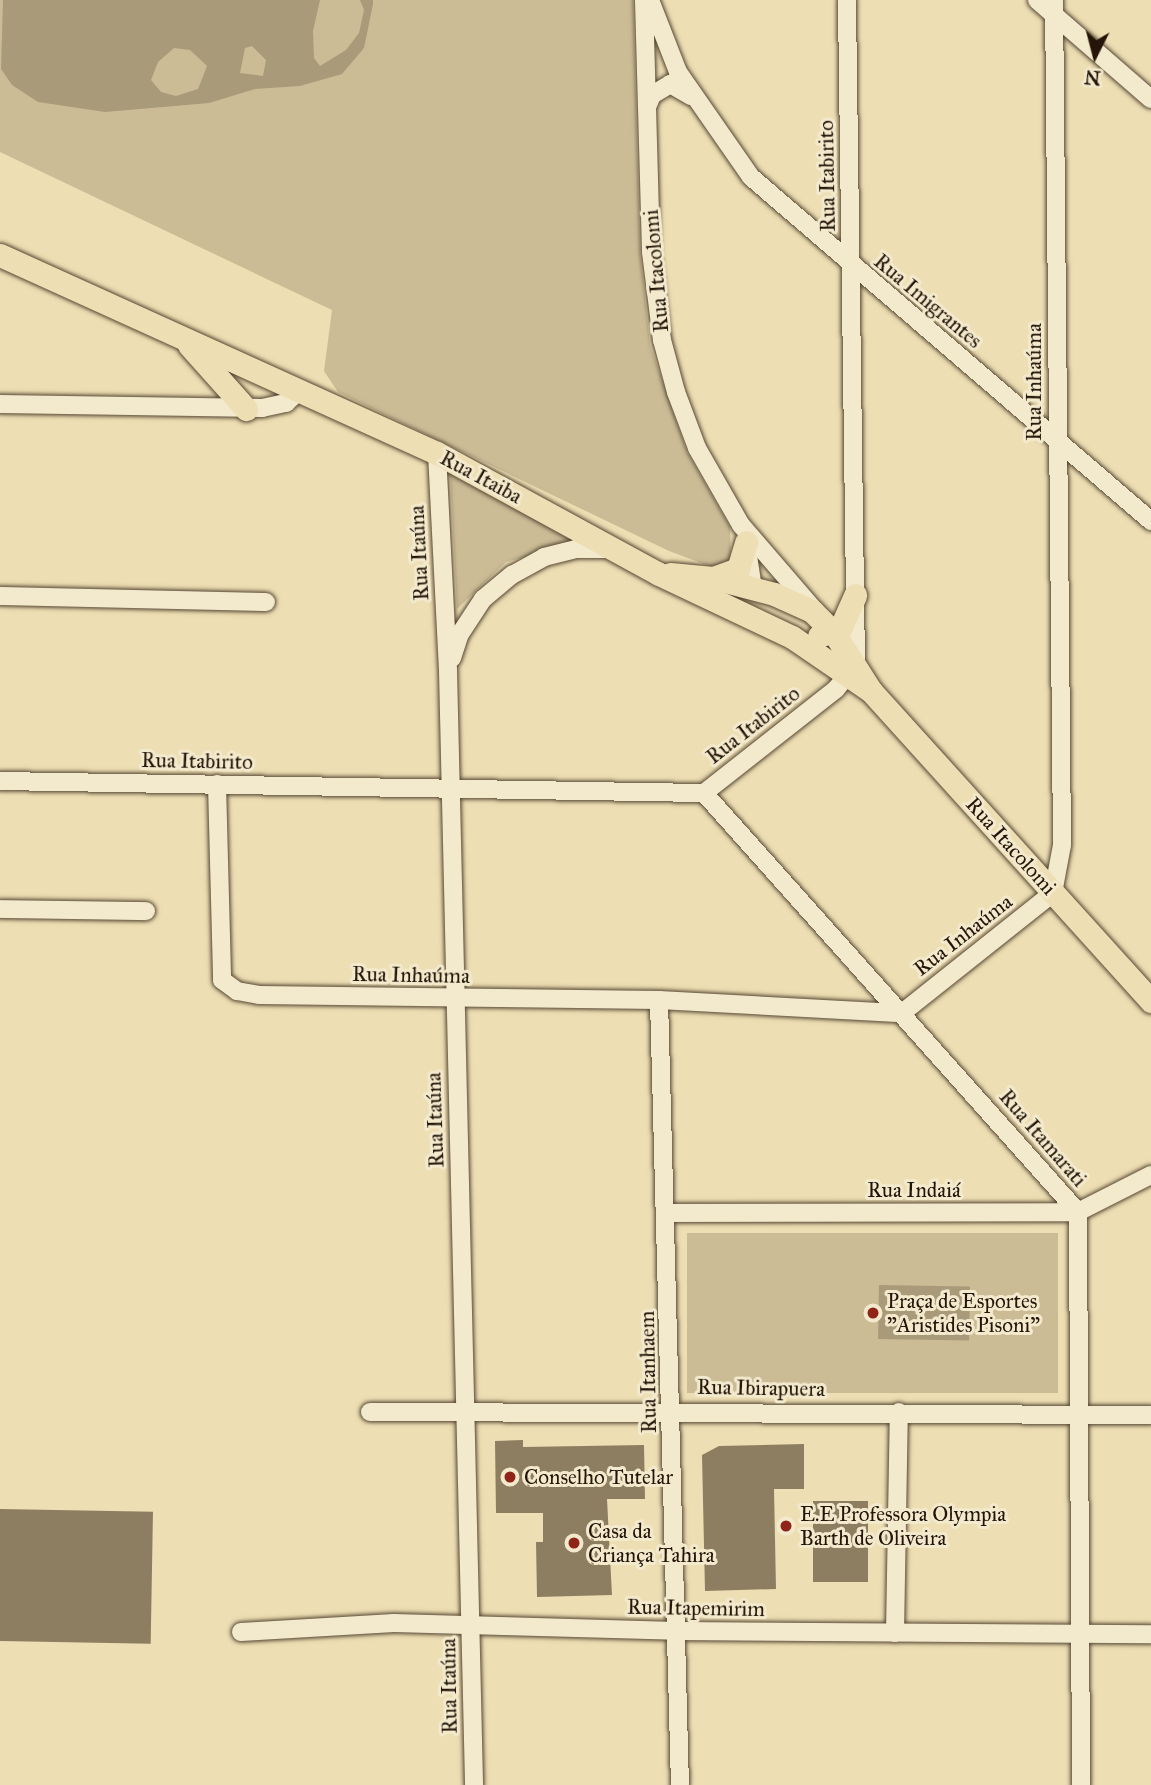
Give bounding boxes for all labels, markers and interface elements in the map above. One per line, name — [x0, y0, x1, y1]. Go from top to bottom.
north arrow — [1060, 21, 1130, 91]
text: N — [1084, 65, 1102, 90]
street label: Rua Itabirito — [813, 120, 841, 232]
street label: Rua Itacolomi — [638, 209, 674, 333]
street label: Rua Imigrantes — [869, 249, 987, 353]
street label: Rua Inhaúma — [1021, 323, 1047, 441]
street label: Rua Itaiba — [436, 445, 526, 509]
street label: Rua Itaúna — [404, 505, 434, 601]
street label: Rua Itabirito — [701, 681, 805, 769]
street label: Rua Itabirito — [141, 747, 253, 775]
street label: Rua Itacolomi — [960, 792, 1062, 900]
street label: Rua Inhaúma — [909, 889, 1017, 981]
street label: Rua Inhaúma — [352, 961, 470, 989]
street label: Rua Itaúna — [421, 1072, 449, 1168]
street label: Rua Itamarati — [994, 1084, 1092, 1192]
street label: Rua Indaiá — [867, 1177, 961, 1203]
place label: Praça de Esportes "Aristides Pisoni" — [887, 1288, 1040, 1338]
marker: Praça de Esportes "Aristides Pisoni" — [865, 1305, 881, 1321]
street label: Rua Itanhaem — [634, 1311, 662, 1433]
street label: Rua Ibirapuera — [697, 1374, 825, 1402]
place label: Conselho Tutelar — [524, 1464, 673, 1490]
marker: Conselho Tutelar — [502, 1469, 518, 1485]
place label: E.E Professora Olympia Barth de Oliveira — [800, 1501, 1006, 1551]
place label: Casa da Criança Tahira — [588, 1518, 715, 1568]
marker: E.E Professora Olympia Barth de Oliveira — [778, 1518, 794, 1534]
marker: Casa da Criança Tahira — [566, 1535, 582, 1551]
street label: Rua Itapemirim — [627, 1594, 765, 1622]
street label: Rua Itaúna — [436, 1638, 462, 1734]

